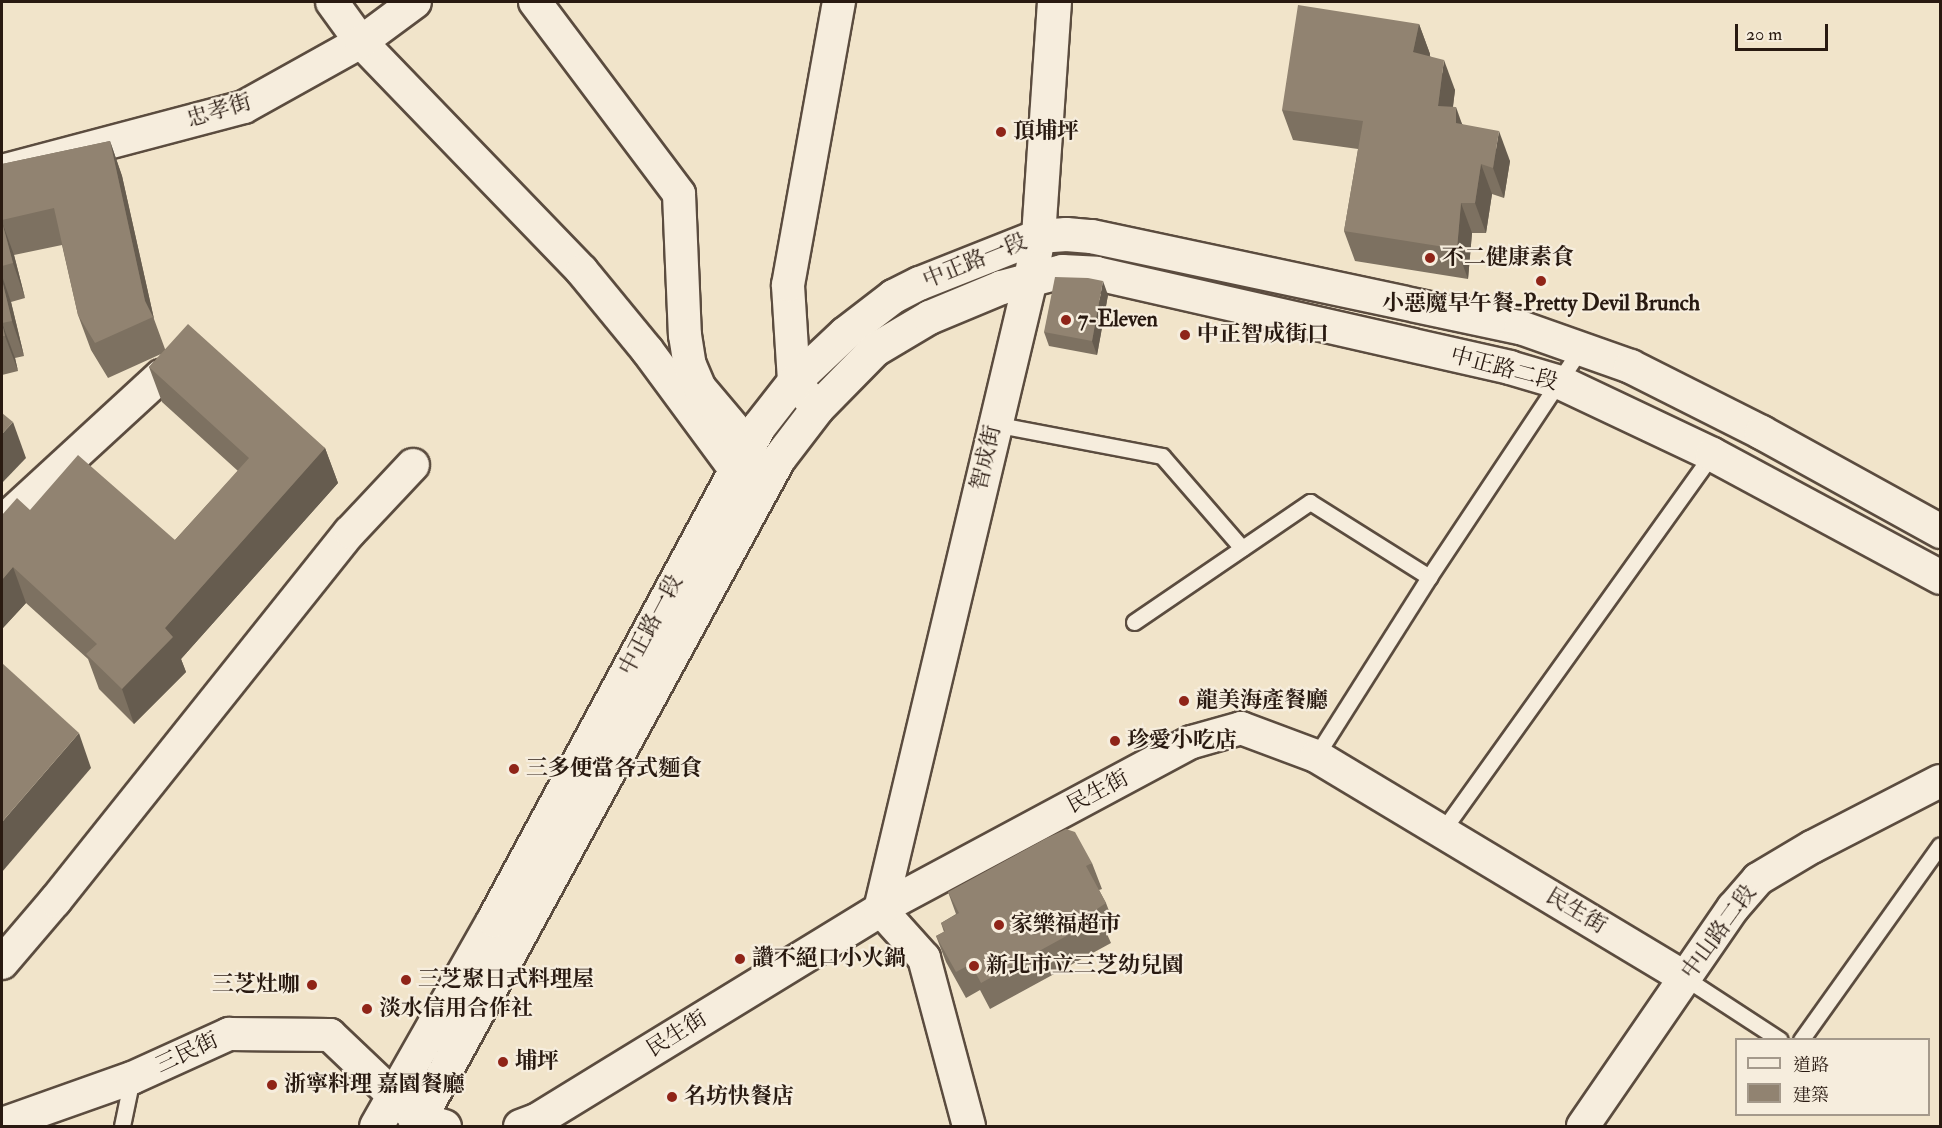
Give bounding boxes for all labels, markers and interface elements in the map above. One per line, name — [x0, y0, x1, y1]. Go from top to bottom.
scale bar — [1738, 12, 1831, 50]
text: 20 m — [1746, 23, 1782, 46]
street label: 忠孝街 — [184, 89, 254, 133]
place label: 頂埔坪 — [1013, 119, 1079, 145]
marker: 頂埔坪 — [994, 125, 1008, 139]
street label: 中正路一段 — [919, 228, 1031, 294]
place label: 不二健康素食 — [1442, 245, 1574, 271]
marker: 不二健康素食 — [1423, 251, 1437, 265]
marker: 小惡魔早午餐-Pretty Devil Brunch — [1534, 274, 1548, 288]
place label: 小惡魔早午餐-Pretty Devil Brunch — [1382, 291, 1700, 317]
place label: 7-Eleven — [1078, 307, 1158, 333]
marker: 7-Eleven — [1059, 313, 1073, 327]
place label: 中正智成街口 — [1197, 322, 1329, 348]
marker: 中正智成街口 — [1178, 328, 1192, 342]
street label: 中正路二段 — [1447, 342, 1561, 396]
street label: 智成街 — [966, 423, 1006, 493]
street label: 中正路一段 — [614, 570, 688, 680]
place label: 龍美海產餐廳 — [1196, 688, 1328, 714]
marker: 龍美海產餐廳 — [1177, 694, 1191, 708]
place label: 珍愛小吃店 — [1127, 728, 1237, 754]
marker: 珍愛小吃店 — [1108, 734, 1122, 748]
place label: 三多便當各式麵食 — [526, 756, 702, 782]
marker: 三多便當各式麵食 — [507, 762, 521, 776]
street label: 民生街 — [1063, 765, 1133, 819]
street label: 中山路二段 — [1676, 880, 1762, 984]
street label: 民生街 — [1541, 883, 1611, 939]
place label: 家樂福超市 — [1011, 912, 1121, 938]
marker: 家樂福超市 — [992, 918, 1006, 932]
place label: 讚不絕口小火鍋 — [752, 946, 906, 972]
marker: 讚不絕口小火鍋 — [733, 952, 747, 966]
place label: 新北市立三芝幼兒園 — [986, 953, 1184, 979]
marker: 新北市立三芝幼兒園 — [967, 959, 981, 973]
place label: 三芝聚日式料理屋 — [418, 967, 594, 993]
place label: 三芝灶咖 — [212, 972, 300, 998]
marker: 三芝聚日式料理屋 — [399, 973, 413, 987]
marker: 三芝灶咖 — [305, 978, 319, 992]
place label: 淡水信用合作社 — [379, 996, 533, 1022]
marker: 淡水信用合作社 — [360, 1002, 374, 1016]
street label: 民生街 — [642, 1005, 712, 1063]
street label: 三民街 — [152, 1027, 222, 1079]
legend — [1735, 1038, 1930, 1116]
place label: 埔坪 — [515, 1049, 559, 1075]
text: 道路 — [1793, 1054, 1829, 1077]
marker: 埔坪 — [496, 1055, 510, 1069]
place label: 浙寧料理 嘉園餐廳 — [284, 1072, 465, 1098]
marker: 浙寧料理 嘉園餐廳 — [265, 1078, 279, 1092]
place label: 名坊快餐店 — [684, 1084, 794, 1110]
text: 建築 — [1793, 1084, 1829, 1107]
marker: 名坊快餐店 — [665, 1090, 679, 1104]

